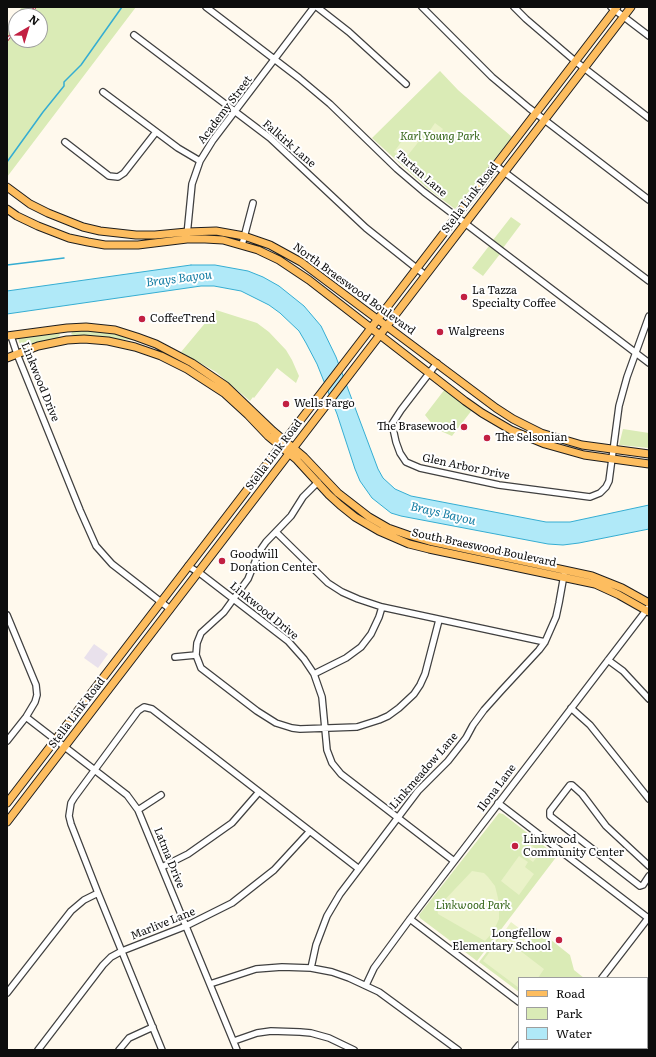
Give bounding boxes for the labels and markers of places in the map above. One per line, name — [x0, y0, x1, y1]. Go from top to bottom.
place label: La Tazza Specialty Coffee — [472, 284, 556, 310]
marker: La Tazza Specialty Coffee — [459, 292, 469, 302]
place label: CoffeeTrend — [150, 312, 215, 326]
marker: CoffeeTrend — [137, 314, 147, 324]
place label: Walgreens — [448, 325, 504, 339]
marker: Walgreens — [435, 327, 445, 337]
place label: Wells Fargo — [294, 397, 355, 411]
marker: Wells Fargo — [281, 399, 291, 409]
place label: The Brasewood — [377, 420, 456, 434]
marker: The Brasewood — [459, 422, 469, 432]
place label: The Selsonian — [495, 431, 568, 445]
marker: The Selsonian — [482, 433, 492, 443]
place label: Goodwill Donation Center — [230, 548, 317, 574]
marker: Goodwill Donation Center — [217, 556, 227, 566]
place label: Linkwood Community Center — [523, 833, 624, 859]
marker: Linkwood Community Center — [510, 841, 520, 851]
place label: Longfellow Elementary School — [452, 927, 551, 953]
marker: Longfellow Elementary School — [554, 935, 564, 945]

